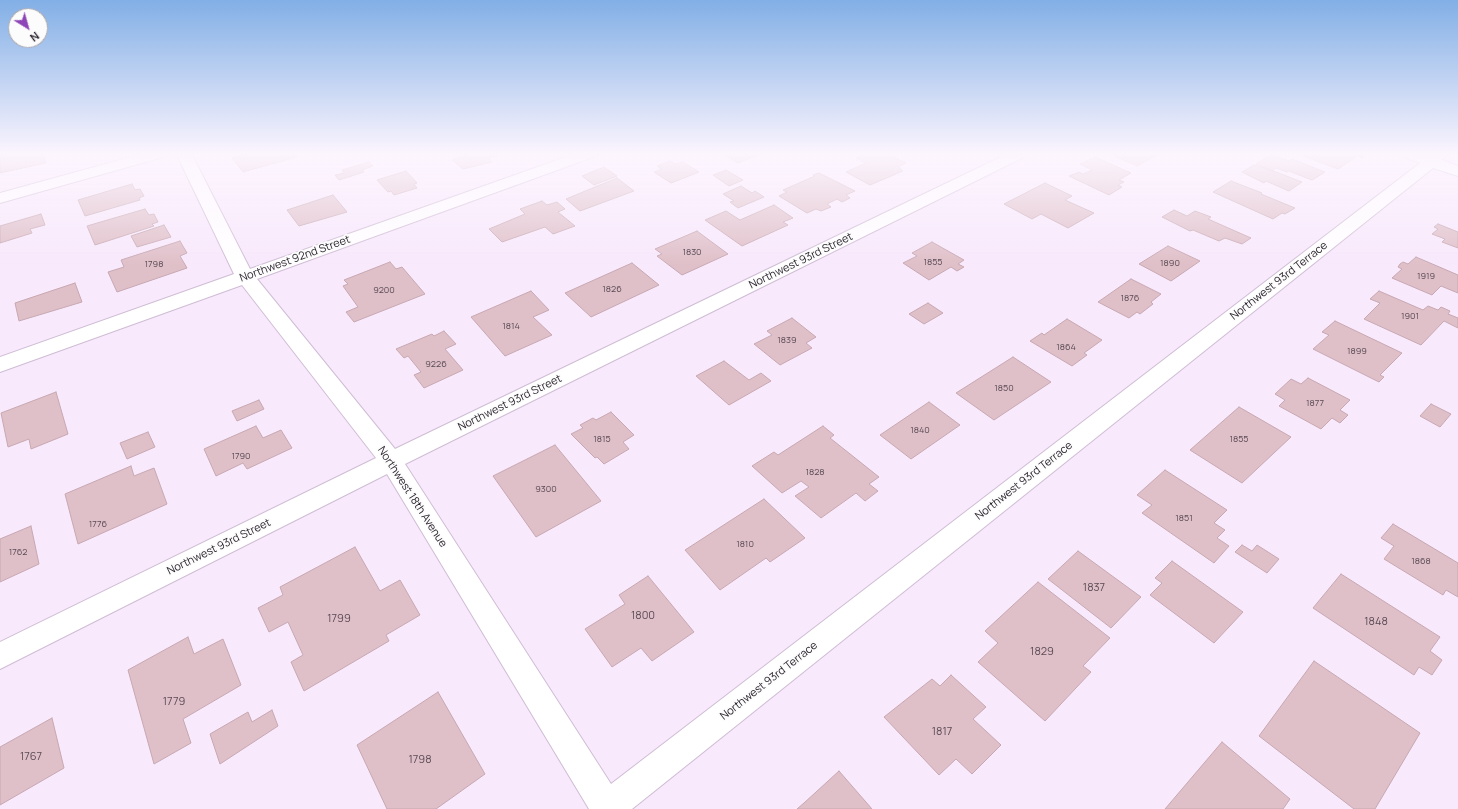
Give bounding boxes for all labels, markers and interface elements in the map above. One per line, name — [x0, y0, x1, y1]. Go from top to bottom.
north arrow — [8, 8, 48, 48]
text: N — [27, 29, 43, 46]
street label: Northwest 93rd Street — [747, 230, 855, 292]
street label: Northwest 92nd Street — [238, 233, 352, 285]
street label: Northwest 93rd Terrace — [1228, 239, 1330, 323]
house number: 1830 — [682, 247, 702, 257]
house number: 1855 — [923, 257, 943, 267]
house number: 1890 — [1160, 258, 1180, 268]
house number: 1798 — [145, 259, 163, 269]
house number: 1919 — [1417, 271, 1435, 281]
house number: 1826 — [602, 284, 622, 294]
house number: 9200 — [373, 285, 395, 295]
house number: 1876 — [1121, 293, 1139, 303]
house number: 1901 — [1401, 311, 1419, 321]
house number: 1814 — [502, 321, 520, 331]
house number: 1839 — [777, 335, 797, 345]
house number: 1864 — [1056, 342, 1076, 352]
house number: 1899 — [1347, 346, 1367, 356]
house number: 9226 — [425, 359, 447, 369]
street label: Northwest 93rd Street — [456, 372, 564, 434]
house number: 1850 — [994, 383, 1014, 393]
house number: 1877 — [1306, 398, 1324, 408]
house number: 1840 — [910, 425, 930, 435]
house number: 1815 — [593, 434, 611, 444]
house number: 1855 — [1229, 434, 1249, 444]
street label: Northwest 93rd Terrace — [973, 439, 1075, 523]
street label: Northwest 18th Avenue — [374, 444, 450, 550]
house number: 1790 — [231, 451, 251, 461]
house number: 1828 — [805, 467, 825, 477]
house number: 9300 — [535, 484, 557, 494]
house number: 1851 — [1175, 513, 1193, 523]
street label: Northwest 93rd Street — [165, 516, 273, 578]
house number: 1776 — [89, 519, 107, 529]
house number: 1810 — [736, 539, 754, 549]
house number: 1762 — [9, 547, 27, 557]
house number: 1868 — [1411, 556, 1431, 566]
house number: 1837 — [1083, 581, 1105, 595]
house number: 1800 — [631, 609, 655, 623]
house number: 1799 — [327, 612, 351, 626]
house number: 1848 — [1364, 615, 1388, 629]
street label: Northwest 93rd Terrace — [718, 639, 820, 723]
house number: 1829 — [1030, 645, 1054, 659]
house number: 1779 — [163, 695, 185, 709]
house number: 1817 — [932, 725, 952, 739]
house number: 1767 — [20, 750, 42, 764]
house number: 1798 — [408, 753, 432, 767]

